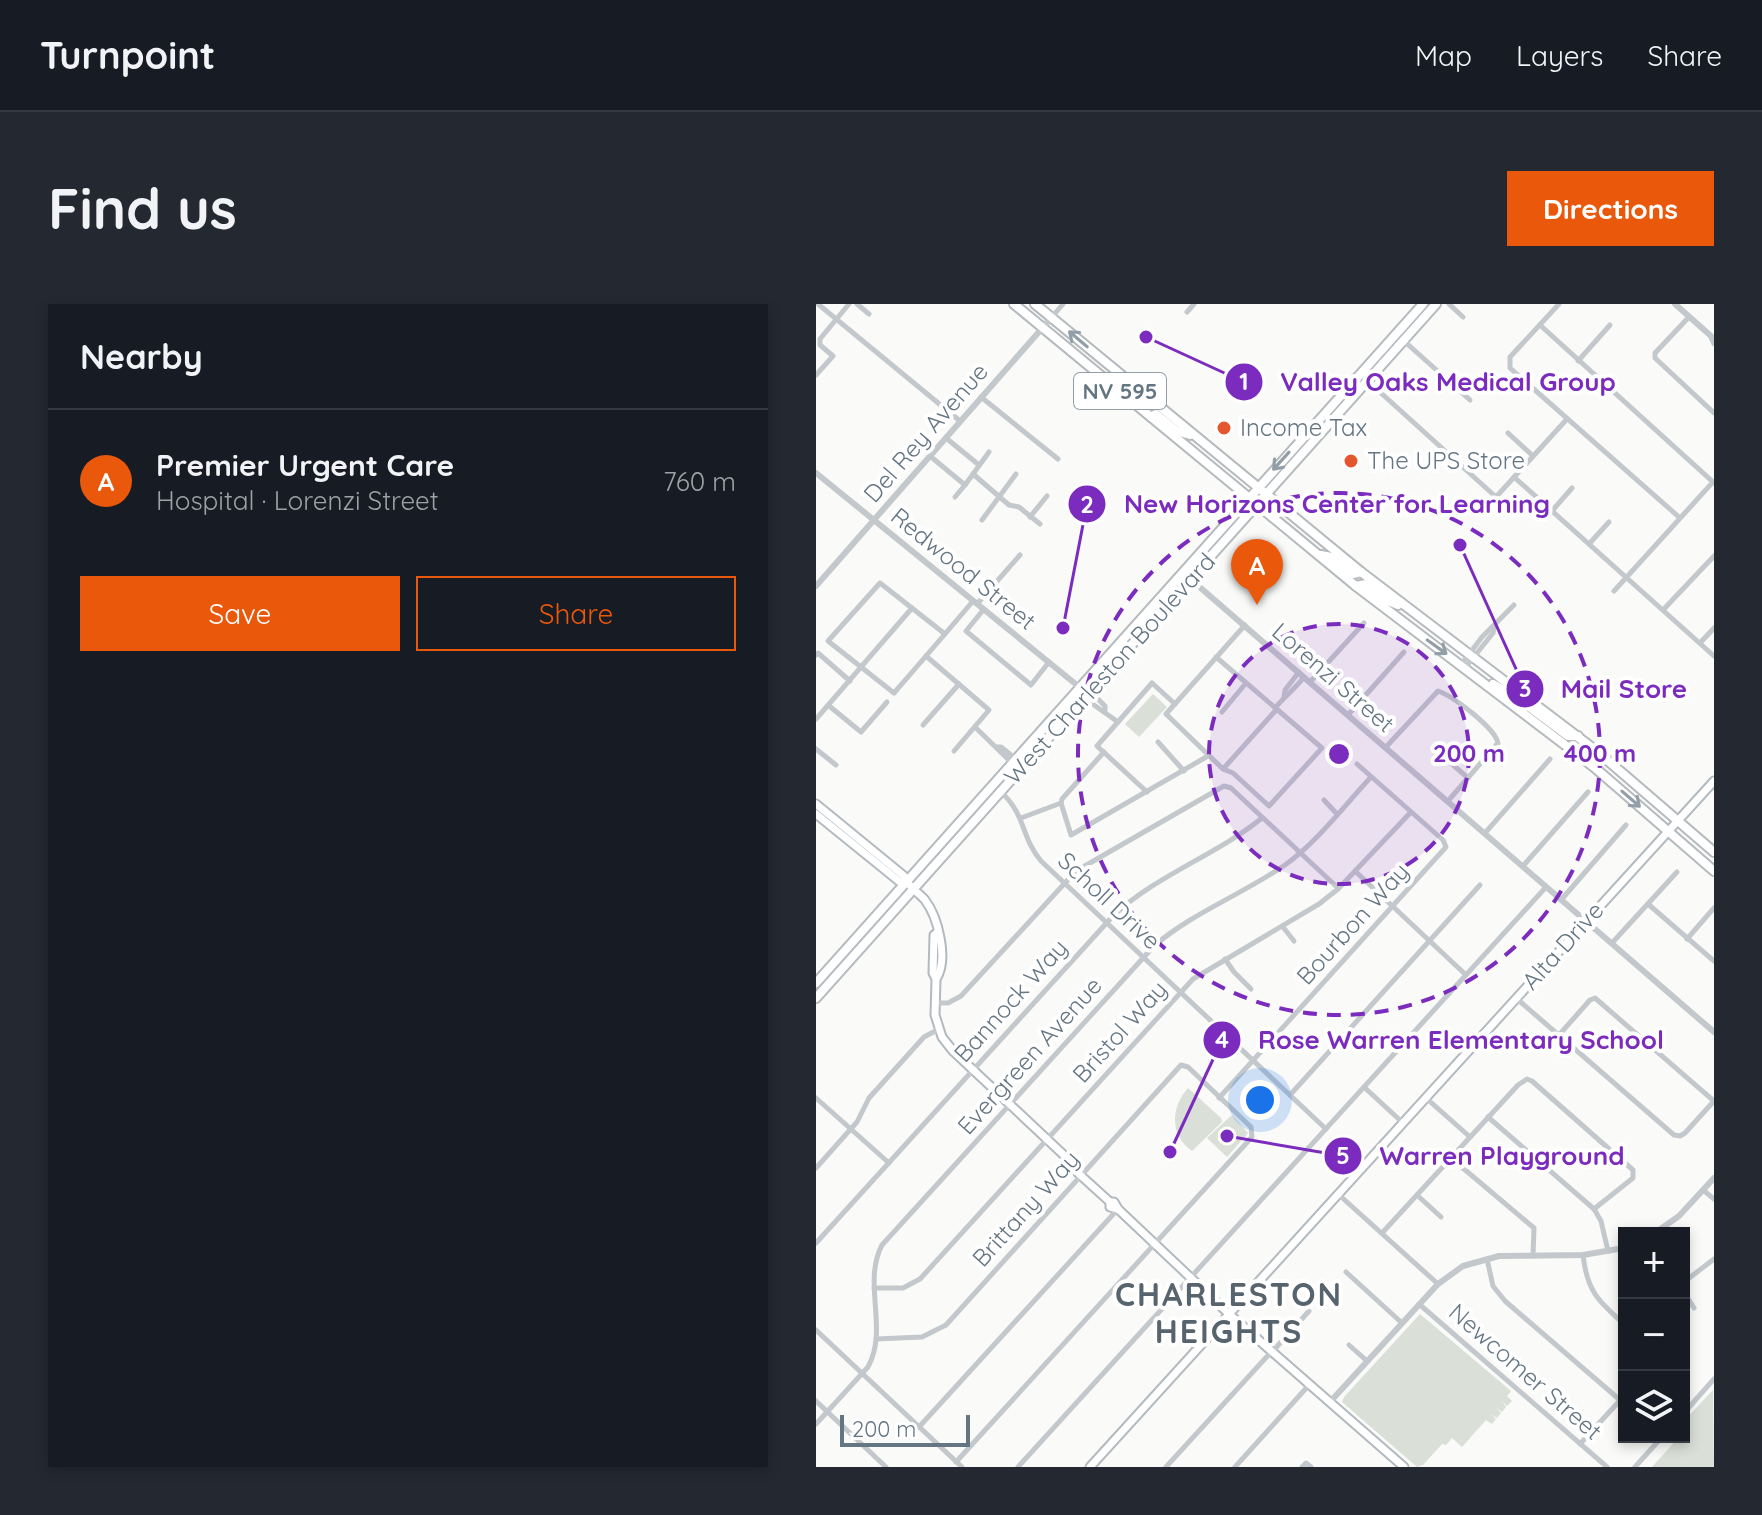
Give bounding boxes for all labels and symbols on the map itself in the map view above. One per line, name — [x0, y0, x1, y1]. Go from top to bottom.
one-way arrow — [1068, 330, 1088, 348]
street label: Del Rey Avenue — [857, 357, 994, 508]
callout: Valley Oaks Medical Group — [1224, 357, 1632, 407]
text: Valley Oaks Medical Group — [1280, 365, 1616, 398]
text: 1 — [1239, 366, 1249, 396]
road number: NV 595 — [1074, 373, 1166, 409]
place label: Income Tax — [1240, 412, 1367, 442]
marker: Income Tax — [1215, 419, 1233, 437]
place label: The UPS Store — [1367, 445, 1525, 475]
one-way arrow — [1272, 450, 1290, 470]
marker: The UPS Store — [1342, 452, 1360, 470]
callout: New Horizons Center for Learning — [1067, 479, 1566, 529]
text: New Horizons Center for Learning — [1124, 487, 1550, 520]
text: 2 — [1080, 489, 1094, 519]
street label: Redwood Street — [885, 501, 1042, 636]
pin: A — [1231, 539, 1283, 605]
street label: West Charleston Boulevard — [997, 546, 1221, 790]
street label: Lorenzi Street — [1266, 616, 1401, 738]
one-way arrow — [1425, 639, 1447, 655]
callout: Mail Store — [1505, 664, 1704, 714]
text: Mail Store — [1561, 672, 1687, 705]
text: 3 — [1519, 673, 1531, 703]
text: 200 m — [1433, 738, 1505, 768]
text: 400 m — [1564, 738, 1636, 768]
centre of rings — [1325, 740, 1353, 768]
one-way arrow — [1621, 790, 1641, 808]
street label: Scholl Drive — [1052, 845, 1167, 955]
street label: Bourbon Way — [1290, 856, 1415, 990]
street label: Alta Drive — [1515, 895, 1610, 995]
street label: Bannock Way — [947, 933, 1073, 1068]
street label: Evergreen Avenue — [951, 970, 1108, 1140]
street label: Bristol Way — [1066, 974, 1173, 1089]
callout: Rose Warren Elementary School — [1202, 1015, 1680, 1065]
text: Rose Warren Elementary School — [1258, 1023, 1664, 1056]
text: 4 — [1215, 1024, 1229, 1054]
your location — [1240, 1080, 1280, 1120]
callout: Warren Playground — [1323, 1131, 1640, 1181]
text: Warren Playground — [1379, 1139, 1625, 1172]
text: 5 — [1336, 1140, 1350, 1170]
street label: Brittany Way — [965, 1144, 1085, 1273]
district label: CHARLESTON HEIGHTS — [1115, 1274, 1343, 1351]
street label: Newcomer Street — [1443, 1297, 1608, 1446]
scale bar — [840, 1411, 970, 1447]

